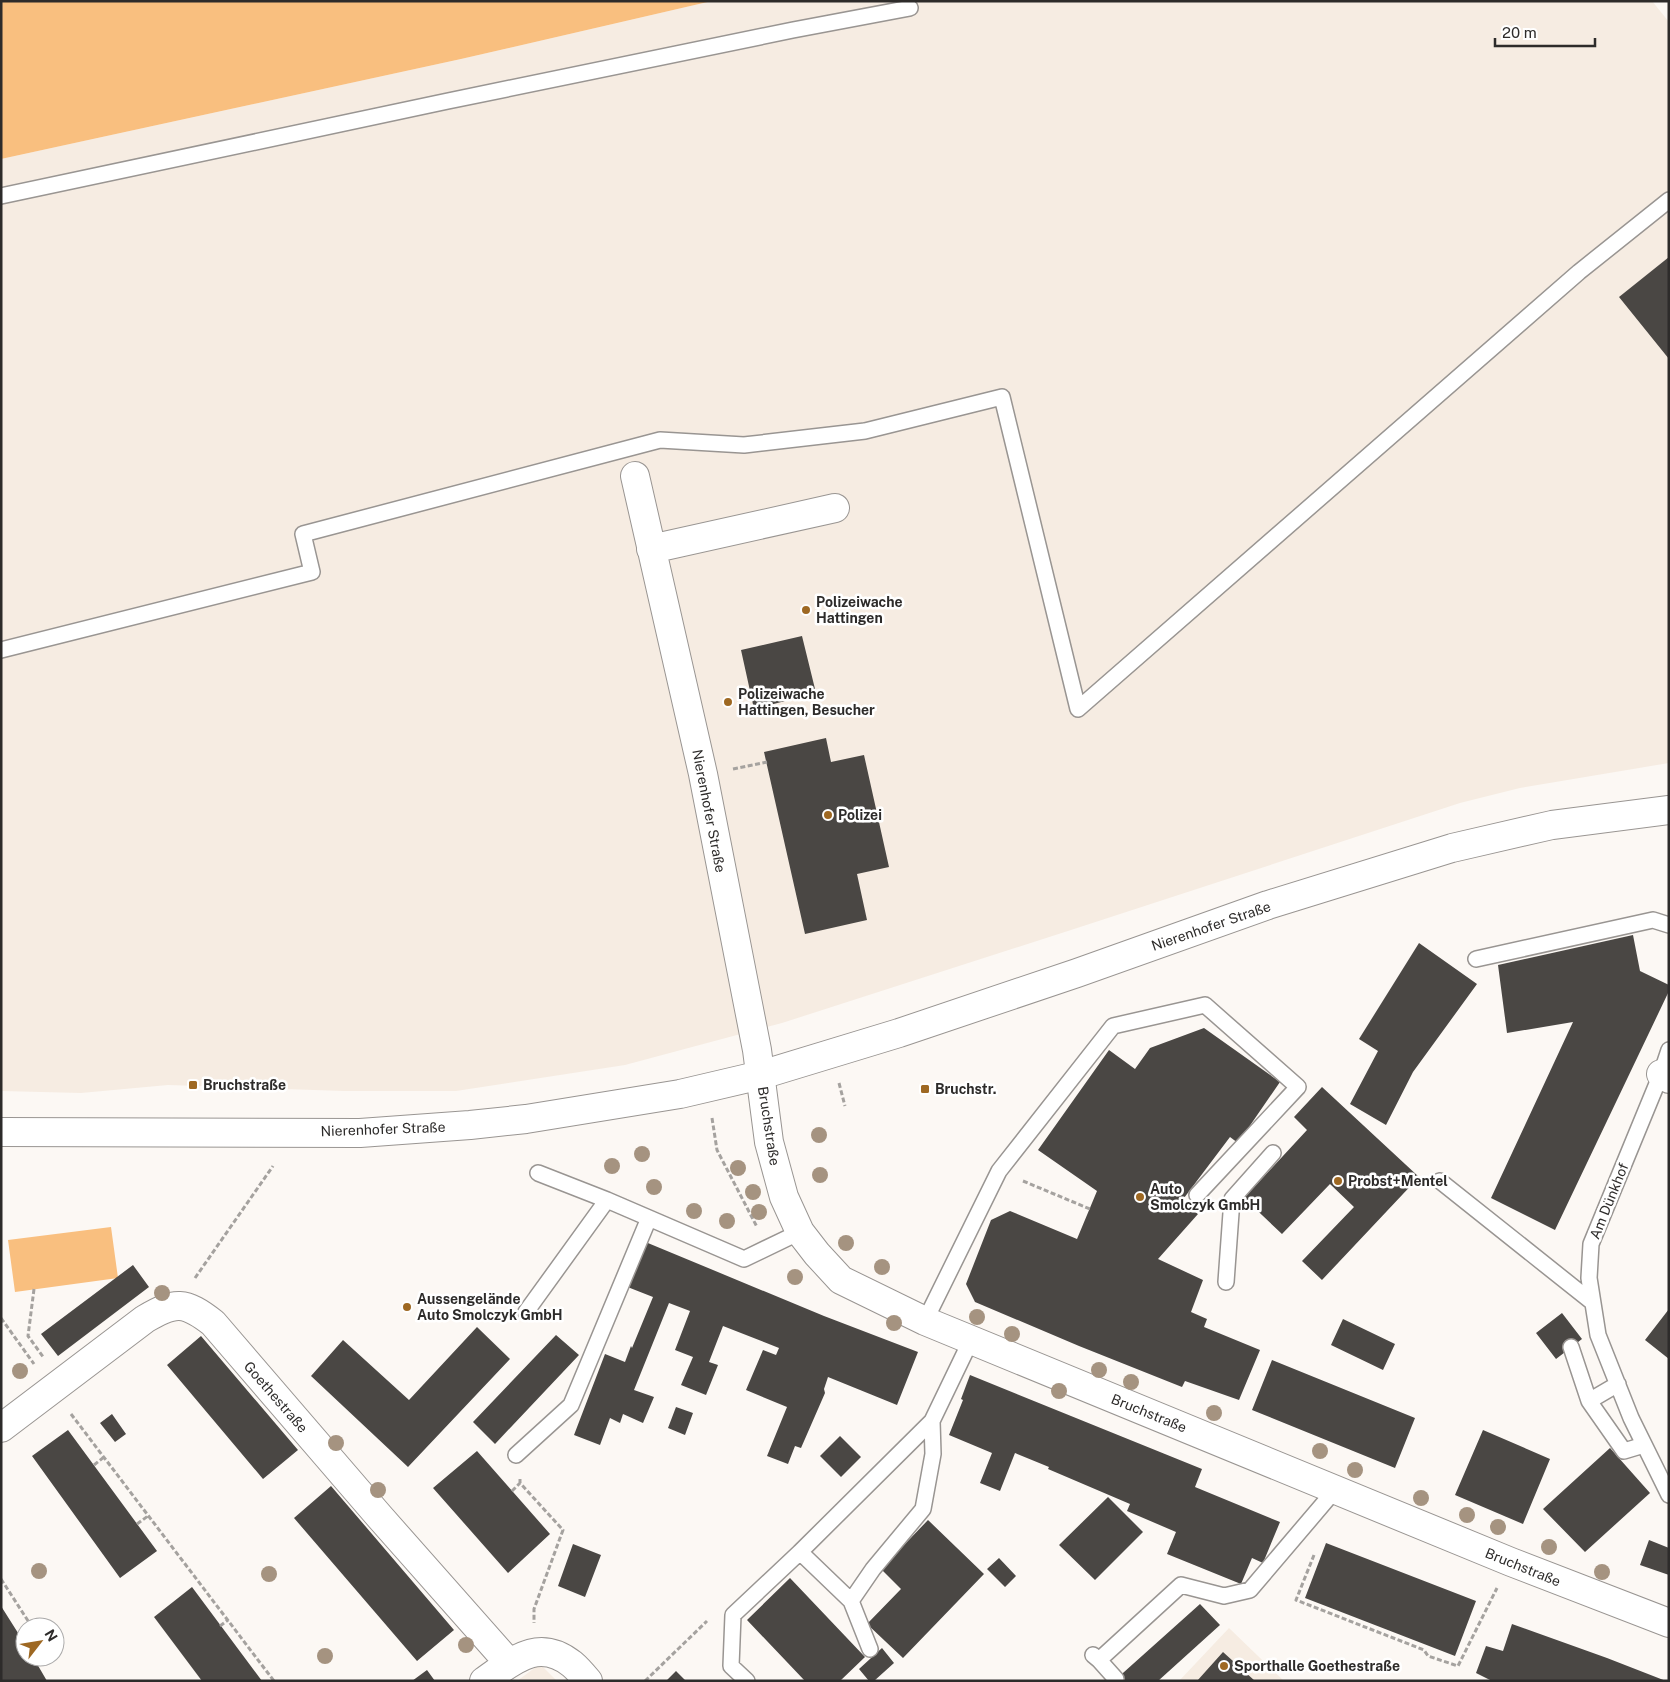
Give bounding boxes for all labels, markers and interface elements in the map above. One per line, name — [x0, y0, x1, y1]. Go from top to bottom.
scale bar — [1495, 15, 1595, 47]
text: 20 m — [1502, 24, 1537, 41]
place label: Polizeiwache Hattingen — [816, 594, 903, 626]
marker: Polizeiwache Hattingen — [800, 604, 812, 616]
place label: Polizeiwache Hattingen, Besucher — [738, 686, 875, 718]
marker: Polizeiwache Hattingen, Besucher — [722, 696, 734, 708]
street label: Nierenhofer Straße — [689, 748, 729, 874]
place label: Polizei — [838, 807, 882, 823]
marker: Polizei — [822, 809, 834, 821]
street label: Nierenhofer Straße — [1149, 898, 1273, 954]
place label: Bruchstraße — [203, 1077, 286, 1093]
marker: Bruchstraße — [187, 1079, 199, 1091]
place label: Bruchstr. — [935, 1081, 997, 1097]
marker: Bruchstr. — [919, 1083, 931, 1095]
street label: Bruchstraße — [755, 1085, 783, 1167]
street label: Nierenhofer Straße — [320, 1119, 446, 1139]
street label: Am Dünkhof — [1586, 1160, 1632, 1241]
place label: Probst+Mentel — [1348, 1173, 1448, 1189]
marker: Probst+Mentel — [1332, 1175, 1344, 1187]
place label: Auto Smolczyk GmbH — [1150, 1181, 1260, 1213]
marker: Auto Smolczyk GmbH — [1134, 1191, 1146, 1203]
place label: Aussengelände Auto Smolczyk GmbH — [417, 1291, 562, 1323]
marker: Aussengelände Auto Smolczyk GmbH — [401, 1301, 413, 1313]
street label: Goethestraße — [241, 1358, 311, 1436]
street label: Bruchstraße — [1109, 1391, 1189, 1435]
street label: Bruchstraße — [1483, 1545, 1563, 1589]
north arrow — [15, 1617, 65, 1667]
text: N — [41, 1626, 61, 1644]
place label: Sporthalle Goethestraße — [1234, 1658, 1400, 1674]
marker: Sporthalle Goethestraße — [1218, 1660, 1230, 1672]

